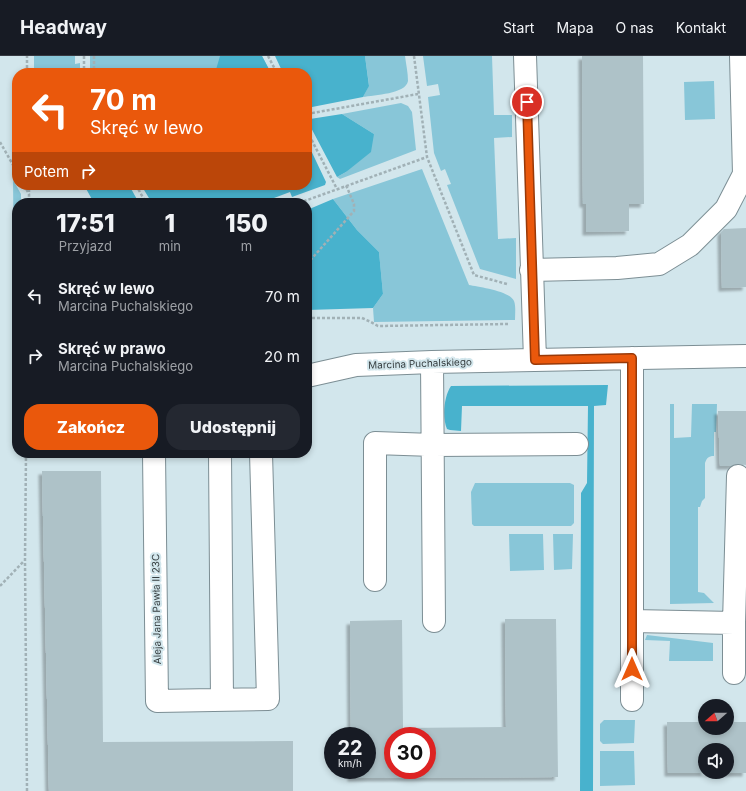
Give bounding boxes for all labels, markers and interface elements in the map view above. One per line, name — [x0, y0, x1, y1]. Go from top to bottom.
text: Headway — [20, 16, 107, 39]
text: Start — [503, 19, 534, 36]
text: Mapa — [556, 19, 594, 36]
text: O nas — [616, 19, 654, 36]
text: Kontakt — [676, 19, 726, 36]
text: 70 m — [90, 83, 157, 117]
icon: left — [24, 84, 76, 136]
pin — [510, 85, 544, 119]
icon: arrive — [516, 91, 538, 113]
text: Skręć w lewo — [90, 117, 203, 138]
icon: right — [77, 160, 99, 182]
text: Potem — [24, 162, 69, 181]
text: 17:51 — [56, 209, 115, 238]
text: 1 — [165, 209, 175, 238]
text: 150 — [225, 209, 268, 238]
text: Przyjazd — [59, 238, 112, 254]
text: min — [159, 238, 181, 254]
text: m — [241, 238, 252, 254]
text: Skręć w lewo — [58, 279, 154, 298]
icon: left — [24, 285, 46, 307]
text: 70 m — [265, 287, 300, 306]
text: Marcina Puchalskiego — [58, 298, 193, 314]
text: Skręć w prawo — [58, 339, 166, 358]
icon: right — [24, 345, 46, 367]
text: 20 m — [264, 347, 300, 366]
street label: Marcina Puchalskiego — [368, 355, 472, 371]
text: Marcina Puchalskiego — [58, 358, 193, 374]
button: Zakończ — [24, 404, 158, 450]
button: Udostępnij — [166, 404, 300, 450]
street label: Aleja Jana Pawła II 23C — [149, 554, 163, 664]
position arrow — [611, 648, 653, 690]
north arrow — [698, 699, 734, 735]
map controls — [698, 699, 734, 779]
speed limit sign: 30 — [384, 727, 436, 779]
text: 22 — [337, 736, 363, 760]
button: sound — [698, 743, 734, 779]
text: km/h — [338, 757, 362, 769]

